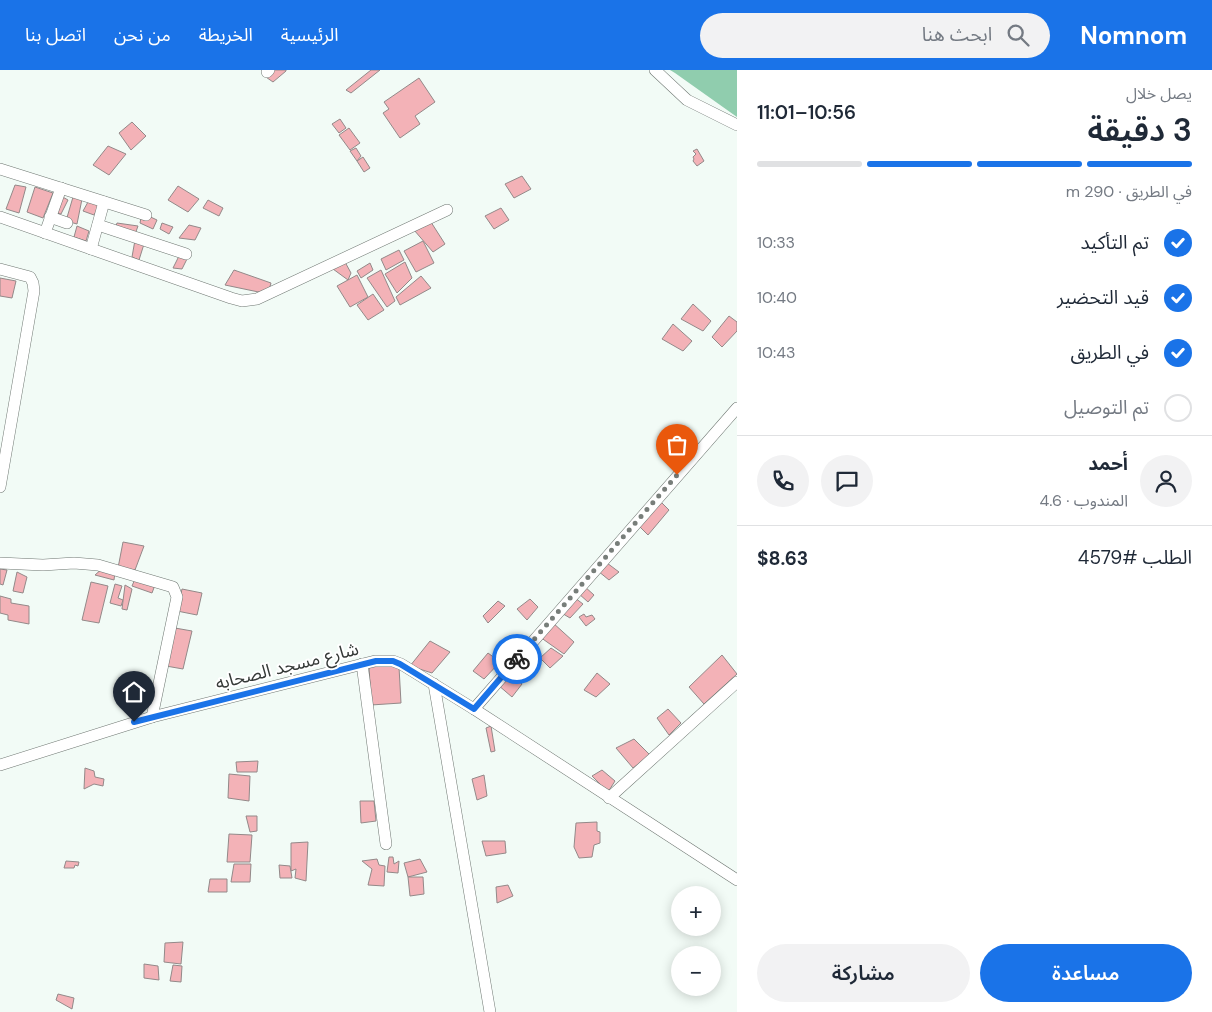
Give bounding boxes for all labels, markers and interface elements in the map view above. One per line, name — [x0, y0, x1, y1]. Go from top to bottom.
search box — [700, 13, 1050, 58]
text: Nomnom — [1080, 20, 1187, 51]
icon: search — [1004, 21, 1032, 49]
text: ابحث هنا — [922, 22, 992, 47]
text: اتصل بنا — [25, 23, 86, 47]
text: من نحن — [114, 23, 171, 47]
text: الخريطة — [199, 23, 253, 47]
text: الرئيسية — [281, 23, 339, 47]
text: يصل خلال — [1126, 83, 1192, 104]
text: 10:56–11:01 — [757, 100, 856, 125]
text: 3 دقيقة — [1087, 109, 1192, 151]
text: في الطريق · 290 m — [1066, 181, 1192, 202]
icon: check — [1164, 229, 1192, 257]
text: تم التأكيد — [1081, 230, 1149, 255]
text: 10:33 — [757, 232, 795, 253]
icon: check — [1164, 284, 1192, 312]
text: قيد التحضير — [1057, 285, 1149, 310]
text: 10:40 — [757, 287, 797, 308]
icon: check — [1164, 339, 1192, 367]
text: في الطريق — [1071, 340, 1149, 365]
text: 10:43 — [757, 342, 795, 363]
text: تم التوصيل — [1064, 395, 1149, 420]
pin — [656, 424, 698, 475]
icon: bag — [663, 431, 691, 459]
text: أحمد — [1088, 451, 1128, 476]
button: phone — [757, 455, 809, 507]
button: chat — [821, 455, 873, 507]
button: person — [1140, 455, 1192, 507]
text: المندوب · 4.6 — [1040, 490, 1128, 511]
text: الطلب #4579 — [1078, 545, 1192, 570]
text: $8.63 — [757, 546, 808, 571]
courier — [492, 634, 542, 684]
street label: شارع مسجد الصحابه — [213, 637, 362, 697]
icon: bike — [503, 645, 531, 673]
pin — [113, 671, 155, 722]
icon: home — [120, 678, 148, 706]
map controls — [671, 886, 721, 996]
button: + — [671, 886, 721, 936]
button: مشاركة — [757, 944, 970, 1002]
button: مساعدة — [980, 944, 1192, 1002]
button: − — [671, 946, 721, 996]

